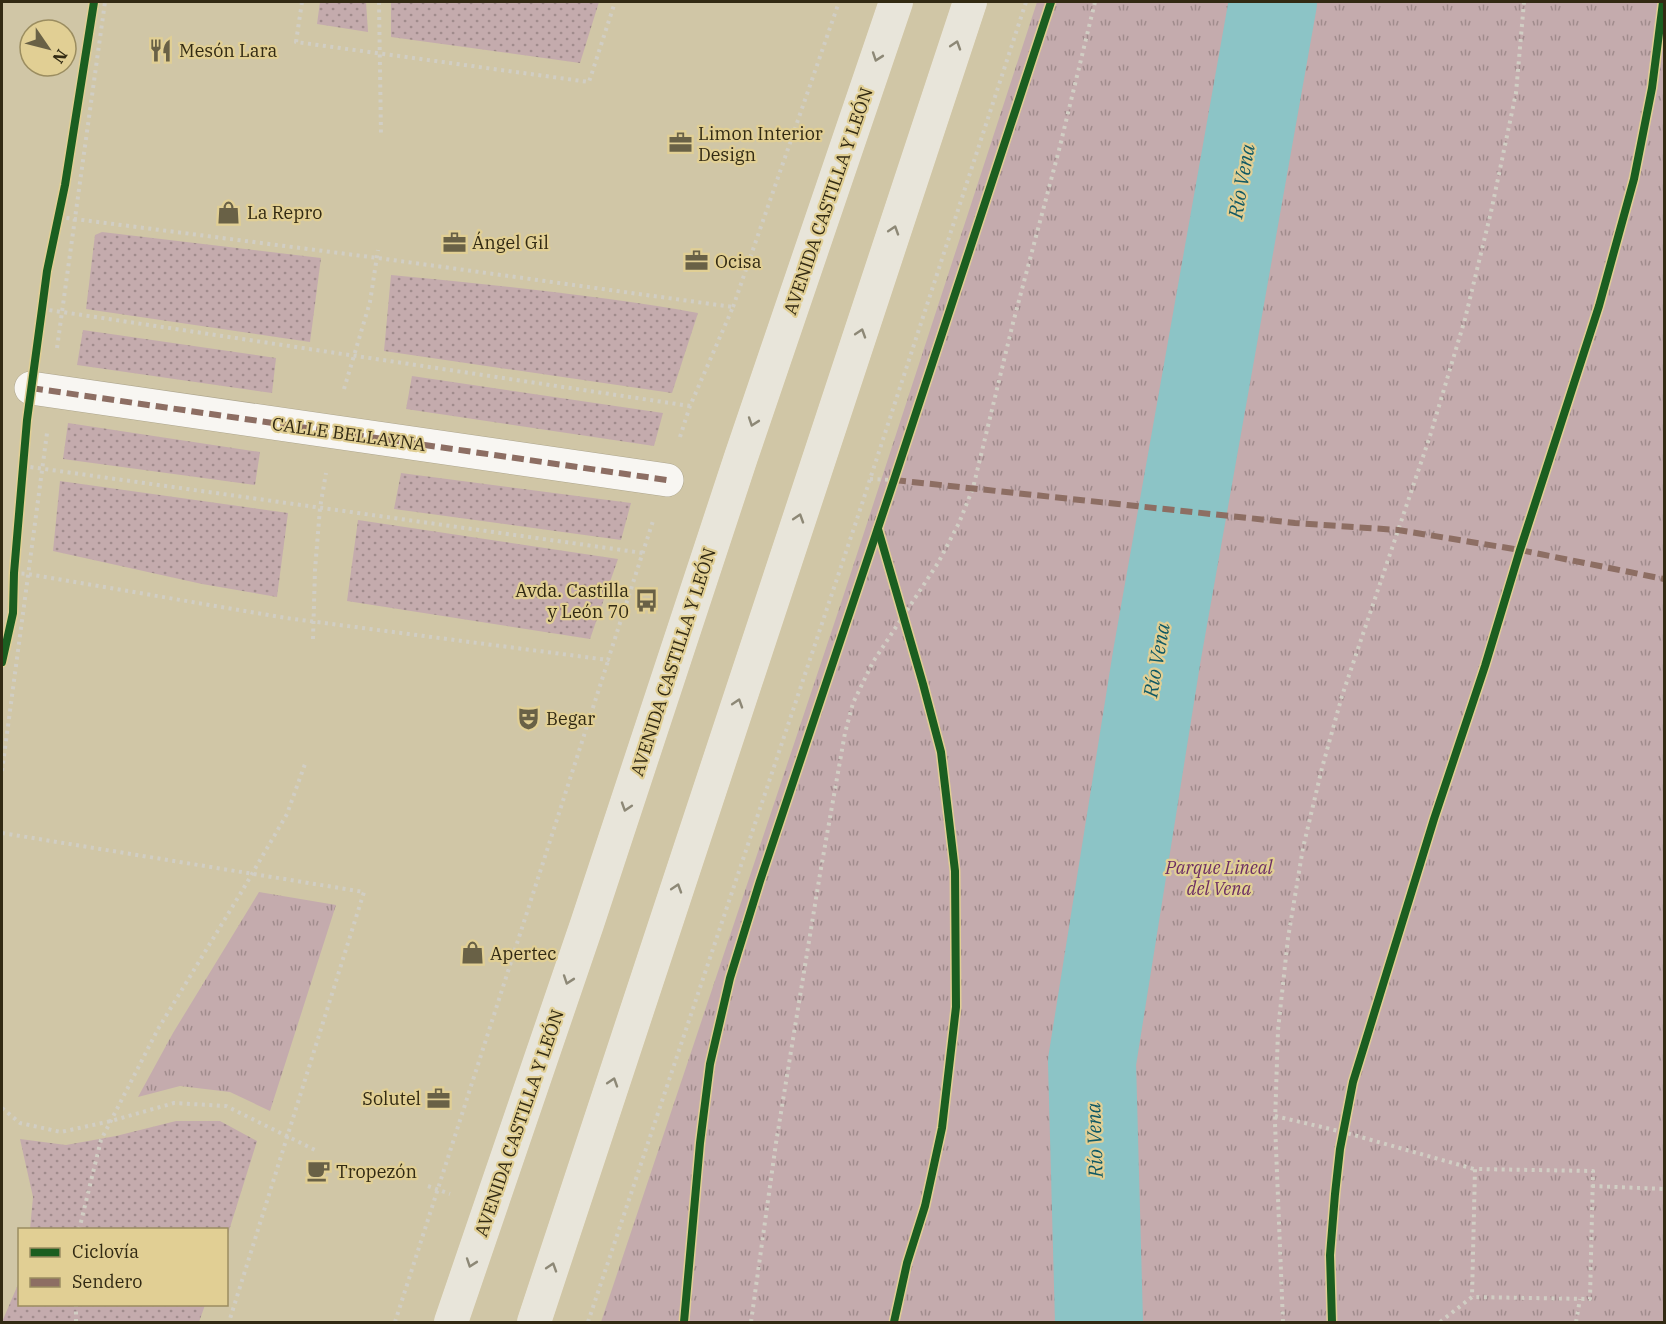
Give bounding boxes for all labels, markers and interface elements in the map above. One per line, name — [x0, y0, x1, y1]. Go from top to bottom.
north arrow — [18, 18, 78, 78]
restaurant icon: Mesón Lara — [148, 37, 174, 63]
place label: Mesón Lara — [179, 39, 277, 62]
one-way arrow — [948, 40, 961, 51]
text: N — [48, 46, 72, 68]
one-way arrow — [871, 51, 884, 62]
street label: AVENIDA CASTILLA Y LEÓN — [778, 84, 878, 318]
place label: Limon Interior Design — [698, 122, 823, 166]
office icon: Limon Interior Design — [667, 130, 693, 156]
water label: Río Vena — [1221, 142, 1261, 221]
shop icon: La Repro — [216, 199, 242, 225]
place label: La Repro — [247, 201, 322, 224]
one-way arrow — [887, 225, 900, 236]
office icon: Ángel Gil — [441, 229, 467, 255]
place label: Ángel Gil — [472, 231, 549, 254]
office icon: Ocisa — [684, 248, 710, 274]
place label: Ocisa — [715, 250, 762, 273]
one-way arrow — [853, 328, 866, 339]
street label: CALLE BELLAYNA — [271, 412, 428, 456]
one-way arrow — [748, 416, 761, 427]
one-way arrow — [792, 513, 804, 524]
street label: AVENIDA CASTILLA Y LEÓN — [625, 545, 721, 779]
place label: Avda. Castilla y León 70 — [515, 579, 629, 623]
bus stop icon: Avda. Castilla y León 70 — [634, 587, 660, 613]
water label: Río Vena — [1136, 621, 1176, 700]
one-way arrow — [731, 698, 743, 709]
theatre icon: Begar — [515, 705, 541, 731]
place label: Begar — [546, 707, 595, 730]
one-way arrow — [620, 801, 633, 812]
park label: Parque Lineal del Vena — [1164, 856, 1274, 900]
one-way arrow — [669, 883, 682, 894]
shop icon: Apertec — [459, 940, 485, 966]
place label: Apertec — [490, 942, 556, 965]
one-way arrow — [563, 974, 576, 985]
street label: AVENIDA CASTILLA Y LEÓN — [469, 1006, 569, 1240]
one-way arrow — [606, 1077, 618, 1088]
office icon: Solutel — [426, 1085, 452, 1111]
place label: Solutel — [362, 1087, 421, 1110]
water label: Río Vena — [1079, 1102, 1109, 1179]
cafe icon: Tropezón — [305, 1158, 331, 1184]
place label: Tropezón — [336, 1160, 417, 1183]
legend — [18, 1228, 228, 1306]
text: Ciclovía — [72, 1240, 139, 1263]
one-way arrow — [465, 1257, 478, 1268]
one-way arrow — [545, 1262, 557, 1273]
text: Sendero — [72, 1270, 142, 1293]

